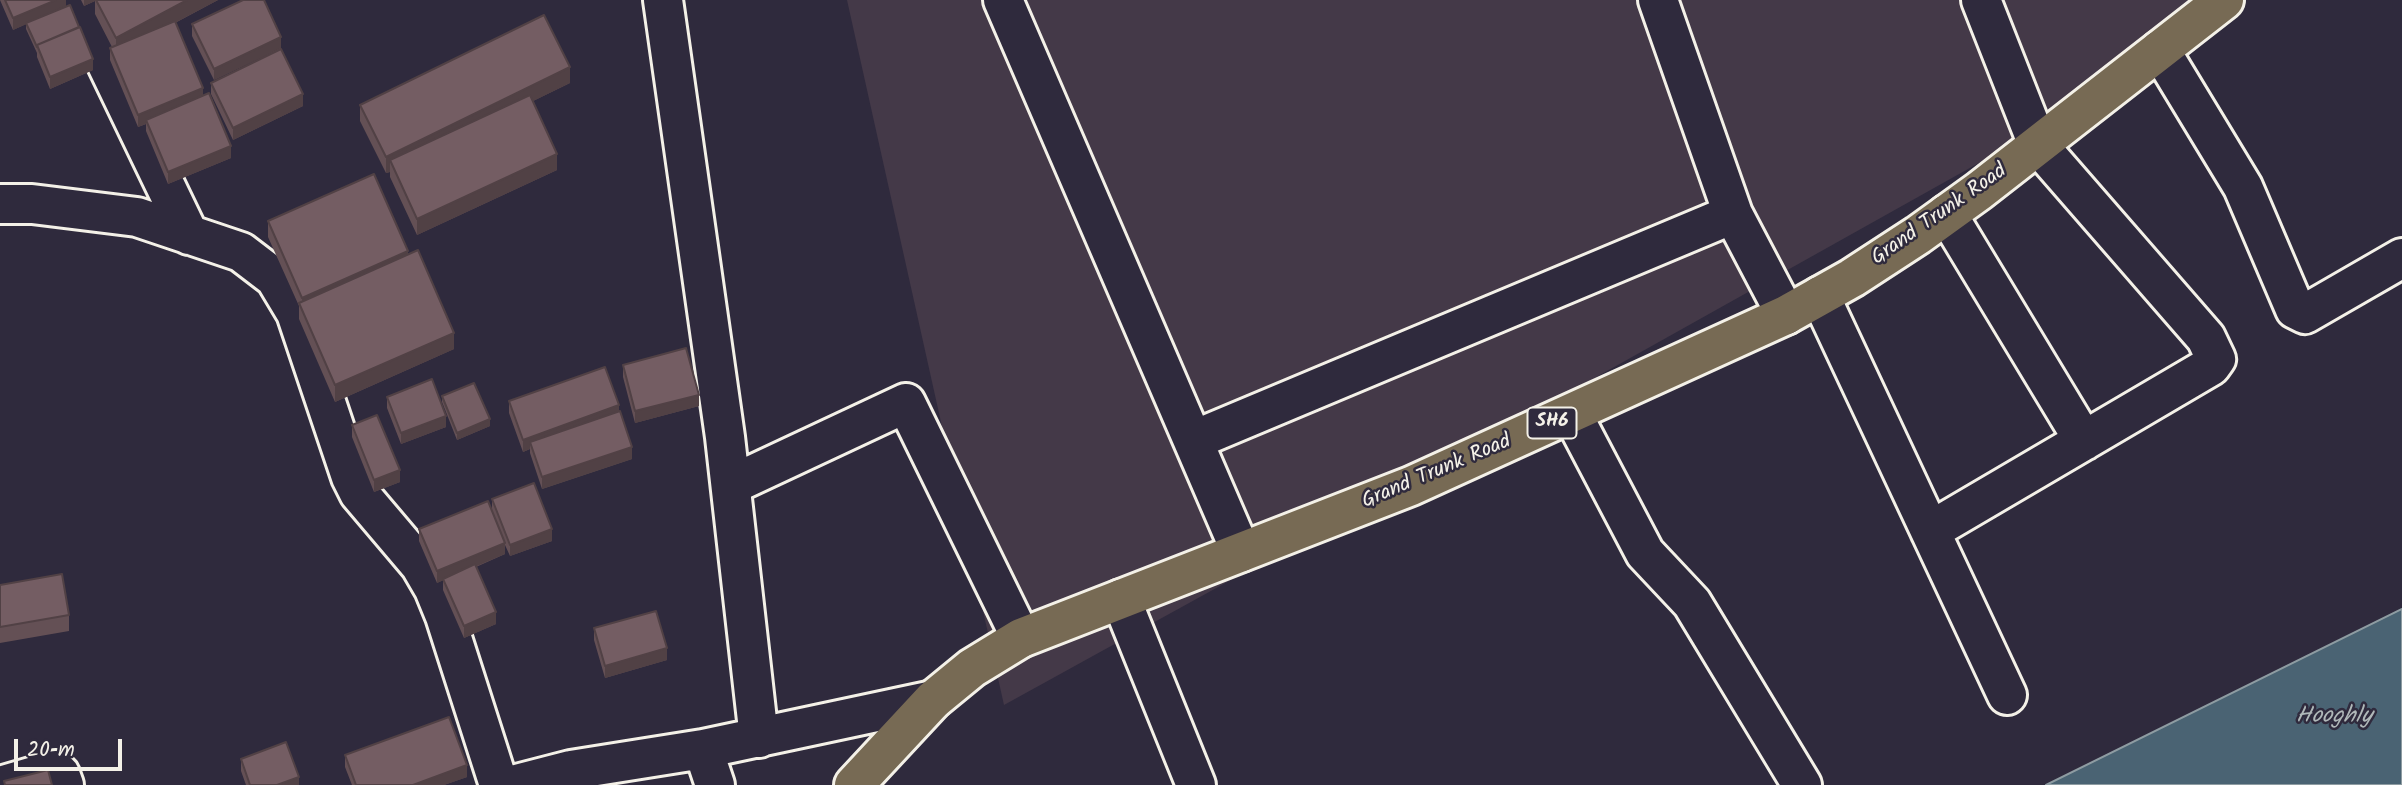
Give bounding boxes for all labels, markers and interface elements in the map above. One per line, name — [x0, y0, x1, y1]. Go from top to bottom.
street label: Grand Trunk Road — [1867, 160, 2013, 272]
road number: SH6 — [1528, 408, 1576, 438]
street label: Grand Trunk Road — [1359, 430, 1515, 516]
water label: Hooghly — [2296, 704, 2372, 732]
scale bar — [18, 726, 126, 770]
text: 20 m — [27, 734, 75, 767]

